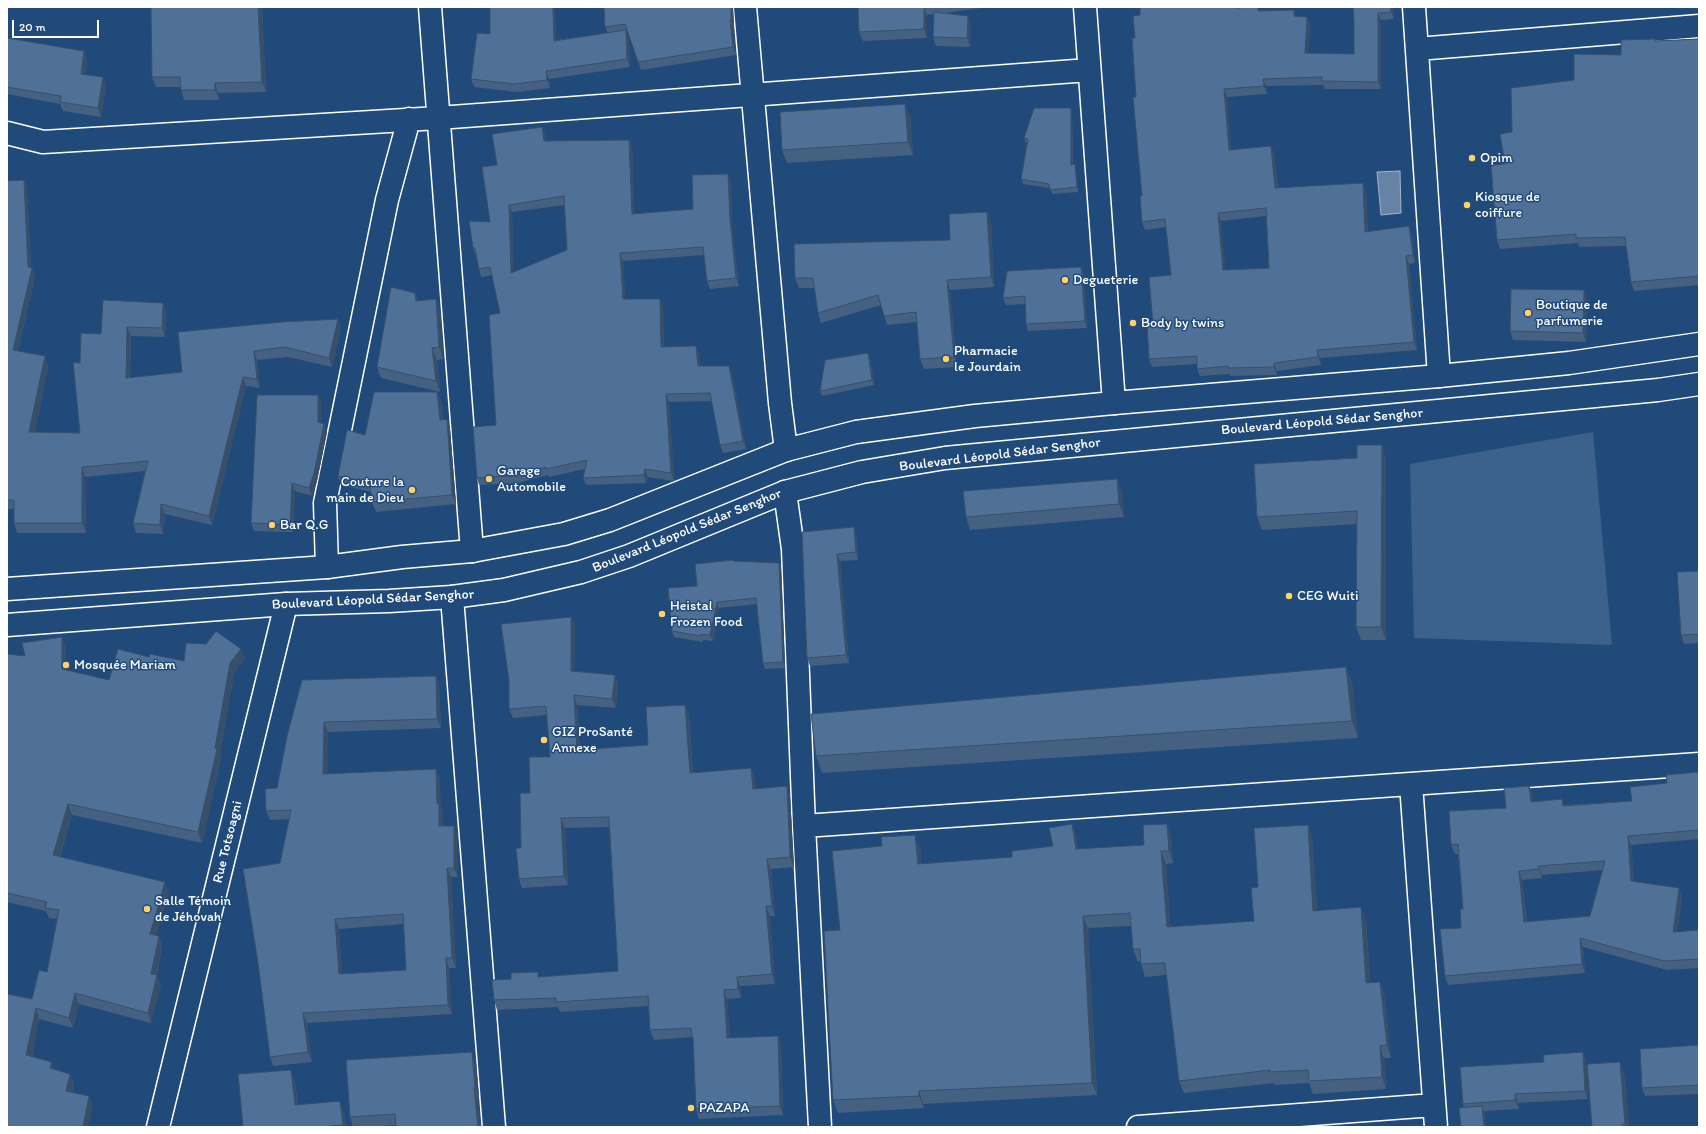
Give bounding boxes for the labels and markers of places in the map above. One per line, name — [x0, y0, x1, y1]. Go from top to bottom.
place label: Opim — [1480, 150, 1512, 166]
marker: Opim — [1467, 153, 1477, 163]
place label: Kiosque de coiffure — [1475, 189, 1540, 222]
marker: Kiosque de coiffure — [1462, 200, 1472, 210]
place label: Degueterie — [1073, 272, 1138, 288]
marker: Degueterie — [1060, 275, 1070, 285]
place label: Boutique de parfumerie — [1536, 297, 1608, 330]
marker: Boutique de parfumerie — [1523, 308, 1533, 318]
place label: Body by twins — [1141, 315, 1224, 331]
marker: Body by twins — [1128, 318, 1138, 328]
place label: Pharmacie le Jourdain — [954, 343, 1021, 376]
marker: Pharmacie le Jourdain — [941, 354, 951, 364]
place label: Garage Automobile — [497, 463, 566, 496]
place label: Couture la main de Dieu — [326, 474, 404, 506]
marker: Garage Automobile — [484, 474, 494, 484]
marker: Couture la main de Dieu — [407, 485, 417, 495]
place label: Bar Q.G — [280, 517, 328, 533]
marker: Bar Q.G — [267, 520, 277, 530]
place label: CEG Wuiti — [1297, 588, 1359, 604]
marker: CEG Wuiti — [1284, 591, 1294, 601]
place label: Heistal Frozen Food — [670, 598, 743, 630]
marker: Heistal Frozen Food — [657, 609, 667, 619]
place label: Mosquée Mariam — [74, 657, 176, 673]
marker: Mosquée Mariam — [61, 660, 71, 670]
place label: GIZ ProSanté Annexe — [552, 724, 633, 756]
marker: GIZ ProSanté Annexe — [539, 735, 549, 745]
place label: Salle Témoin de Jéhovah — [155, 893, 231, 926]
marker: Salle Témoin de Jéhovah — [142, 904, 152, 914]
place label: PAZAPA — [699, 1100, 750, 1116]
marker: PAZAPA — [686, 1103, 696, 1113]

